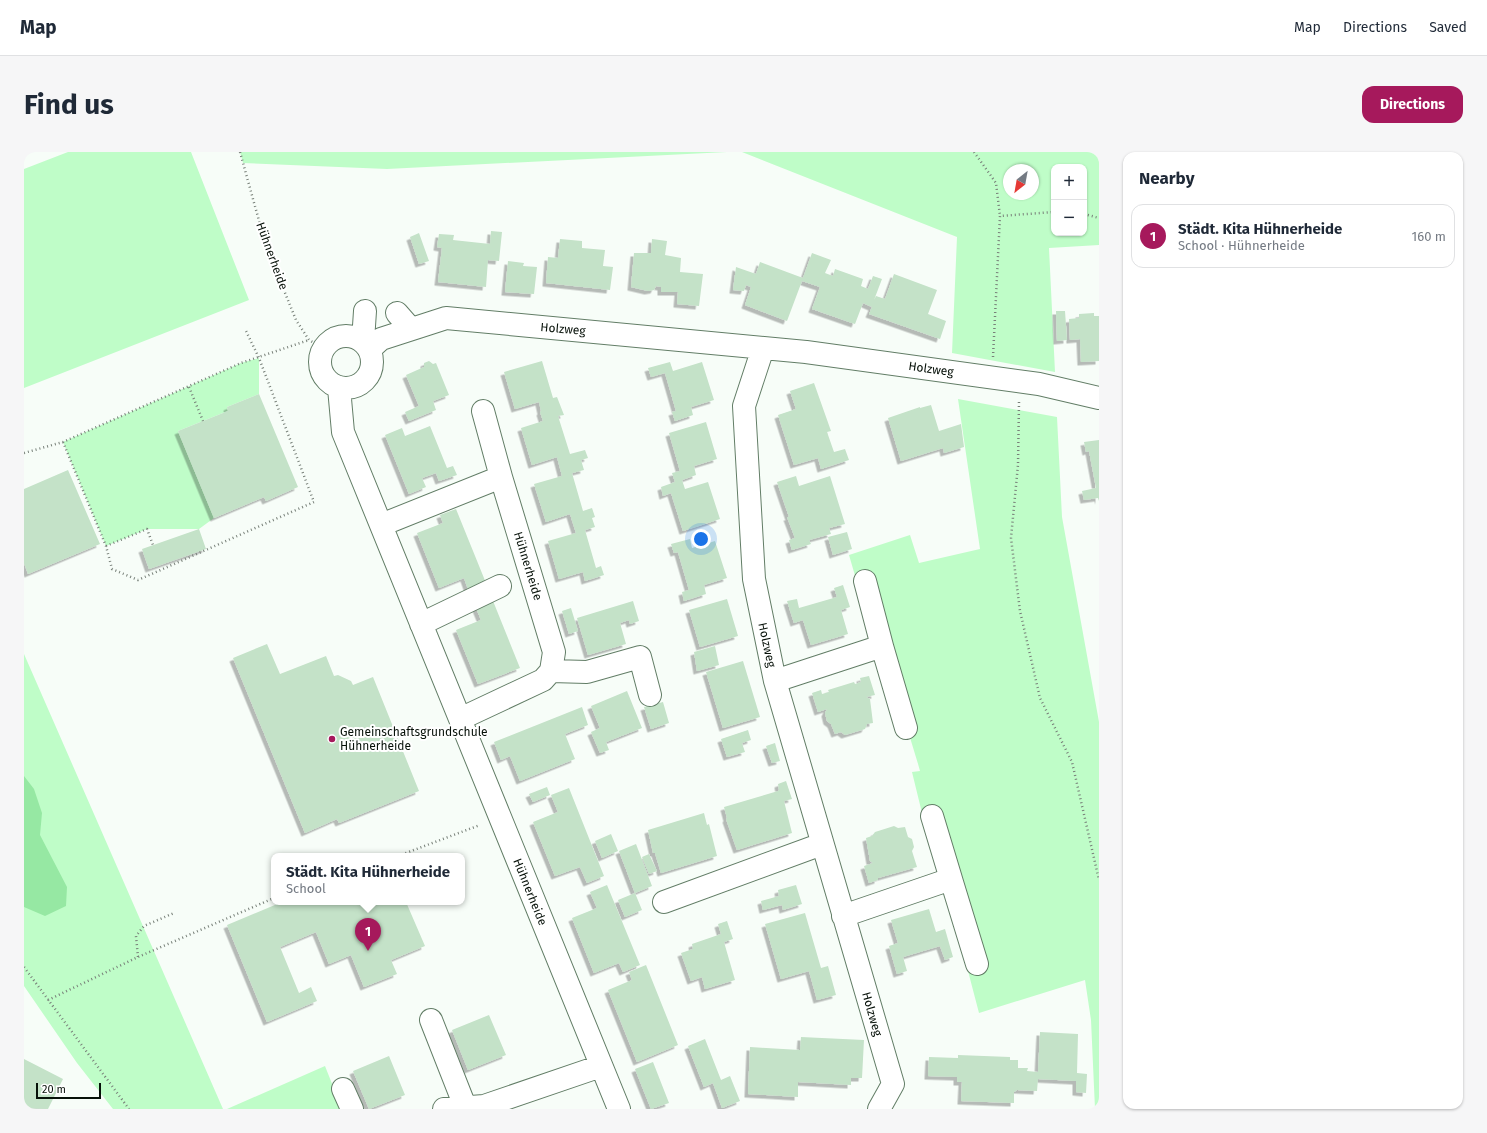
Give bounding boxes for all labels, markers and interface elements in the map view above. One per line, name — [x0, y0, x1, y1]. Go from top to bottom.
text: Map — [20, 16, 57, 39]
text: Map — [1294, 19, 1321, 36]
text: Directions — [1343, 19, 1407, 36]
text: Saved — [1429, 19, 1467, 36]
button: Directions — [1362, 86, 1463, 123]
text: Find us — [24, 88, 114, 121]
north arrow — [1003, 164, 1039, 200]
map controls — [1051, 164, 1087, 236]
button: + — [1051, 164, 1087, 200]
text: Nearby — [1139, 168, 1194, 189]
button: − — [1051, 200, 1087, 236]
street label: Hühnerheide — [253, 220, 291, 292]
text: Städt. Kita Hühnerheide — [1178, 220, 1342, 238]
text: 1 — [1150, 229, 1156, 244]
text: 160 m — [1412, 229, 1446, 244]
text: School · Hühnerheide — [1178, 238, 1305, 253]
street label: Holzweg — [540, 320, 587, 338]
street label: Holzweg — [908, 359, 955, 379]
your location — [691, 529, 711, 549]
street label: Hühnerheide — [511, 530, 545, 602]
street label: Holzweg — [755, 621, 779, 669]
place label: Gemeinschaftsgrundschule Hühnerheide — [340, 725, 488, 753]
marker: Gemeinschaftsgrundschule Hühnerheide — [327, 734, 337, 744]
popup — [271, 853, 465, 905]
street label: Hühnerheide — [510, 856, 550, 928]
text: Städt. Kita Hühnerheide — [286, 863, 450, 881]
text: School — [286, 881, 326, 896]
pin: 1 — [355, 918, 381, 951]
street label: Holzweg — [859, 990, 885, 1038]
scale bar — [36, 1081, 101, 1100]
text: 20 m — [42, 1083, 66, 1096]

